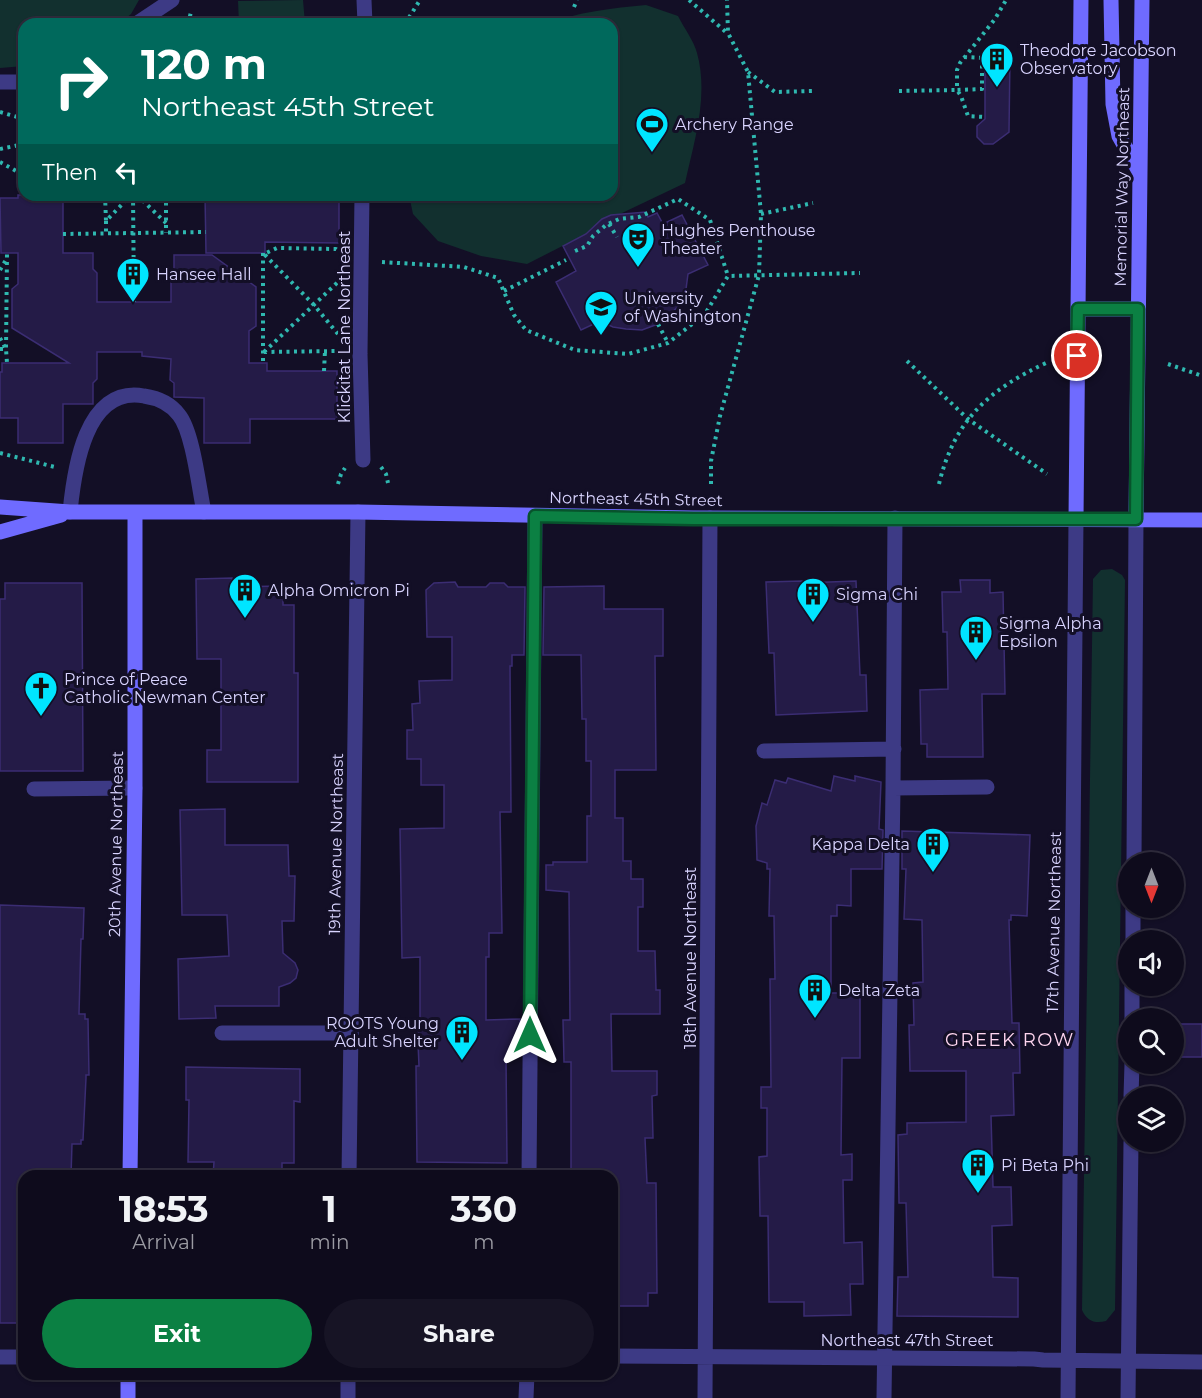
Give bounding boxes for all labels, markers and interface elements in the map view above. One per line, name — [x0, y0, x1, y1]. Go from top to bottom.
text: 120 m — [141, 38, 267, 90]
building icon: Theodore Jacobson Observatory — [979, 41, 1015, 88]
place label: Theodore Jacobson Observatory — [1020, 41, 1177, 78]
icon: right — [42, 42, 120, 120]
street label: Memorial Way Northeast — [1111, 87, 1133, 287]
text: Northeast 45th Street — [141, 90, 434, 123]
sports icon: Archery Range — [634, 106, 670, 153]
place label: Archery Range — [675, 115, 794, 134]
icon: left — [110, 156, 143, 189]
text: Then — [42, 159, 98, 186]
theatre icon: Hughes Penthouse Theater — [620, 221, 656, 268]
place label: Hughes Penthouse Theater — [661, 221, 816, 258]
street label: Klickitat Lane Northeast — [335, 230, 354, 423]
building icon: Hansee Hall — [115, 256, 151, 303]
place label: Hansee Hall — [156, 265, 252, 284]
school or university icon: University of Washington — [583, 289, 619, 336]
place label: University of Washington — [624, 289, 742, 326]
pin — [1051, 330, 1102, 381]
icon: arrive — [1060, 339, 1093, 372]
street label: Northeast 45th Street — [549, 488, 724, 510]
building icon: Alpha Omicron Pi — [227, 572, 263, 619]
building icon: Sigma Chi — [795, 576, 831, 623]
place label: Alpha Omicron Pi — [268, 581, 410, 600]
place label: Sigma Chi — [836, 585, 918, 604]
building icon: Sigma Alpha Epsilon — [958, 614, 994, 661]
place label: Sigma Alpha Epsilon — [999, 614, 1102, 651]
church icon: Prince of Peace Catholic Newman Center — [23, 670, 59, 717]
place label: Prince of Peace Catholic Newman Center — [64, 670, 266, 707]
street label: 20th Avenue Northeast — [105, 750, 127, 937]
street label: 19th Avenue Northeast — [325, 752, 347, 935]
building icon: Kappa Delta — [915, 826, 951, 873]
street label: 17th Avenue Northeast — [1043, 831, 1065, 1013]
place label: Kappa Delta — [811, 835, 910, 854]
north arrow — [1118, 852, 1184, 918]
map controls — [1118, 852, 1184, 1152]
street label: 18th Avenue Northeast — [681, 866, 700, 1049]
button: sound — [1118, 930, 1184, 996]
building icon: Delta Zeta — [797, 972, 833, 1019]
place label: Delta Zeta — [838, 981, 920, 1000]
position arrow — [498, 1003, 562, 1067]
button: search — [1118, 1008, 1184, 1074]
place label: ROOTS Young Adult Shelter — [326, 1014, 439, 1051]
building icon: ROOTS Young Adult Shelter — [444, 1014, 480, 1061]
district label: GREEK ROW — [945, 1029, 1075, 1051]
button: layers — [1118, 1086, 1184, 1152]
building icon: Pi Beta Phi — [960, 1147, 996, 1194]
place label: Pi Beta Phi — [1001, 1156, 1089, 1175]
text: 18:53 — [119, 1187, 209, 1231]
text: 1 — [322, 1187, 337, 1231]
text: 330 — [450, 1187, 517, 1231]
text: Arrival — [132, 1230, 195, 1254]
text: min — [309, 1230, 350, 1254]
text: m — [473, 1230, 494, 1254]
button: Exit — [42, 1299, 312, 1368]
button: Share — [324, 1299, 594, 1368]
street label: Northeast 47th Street — [820, 1331, 994, 1350]

